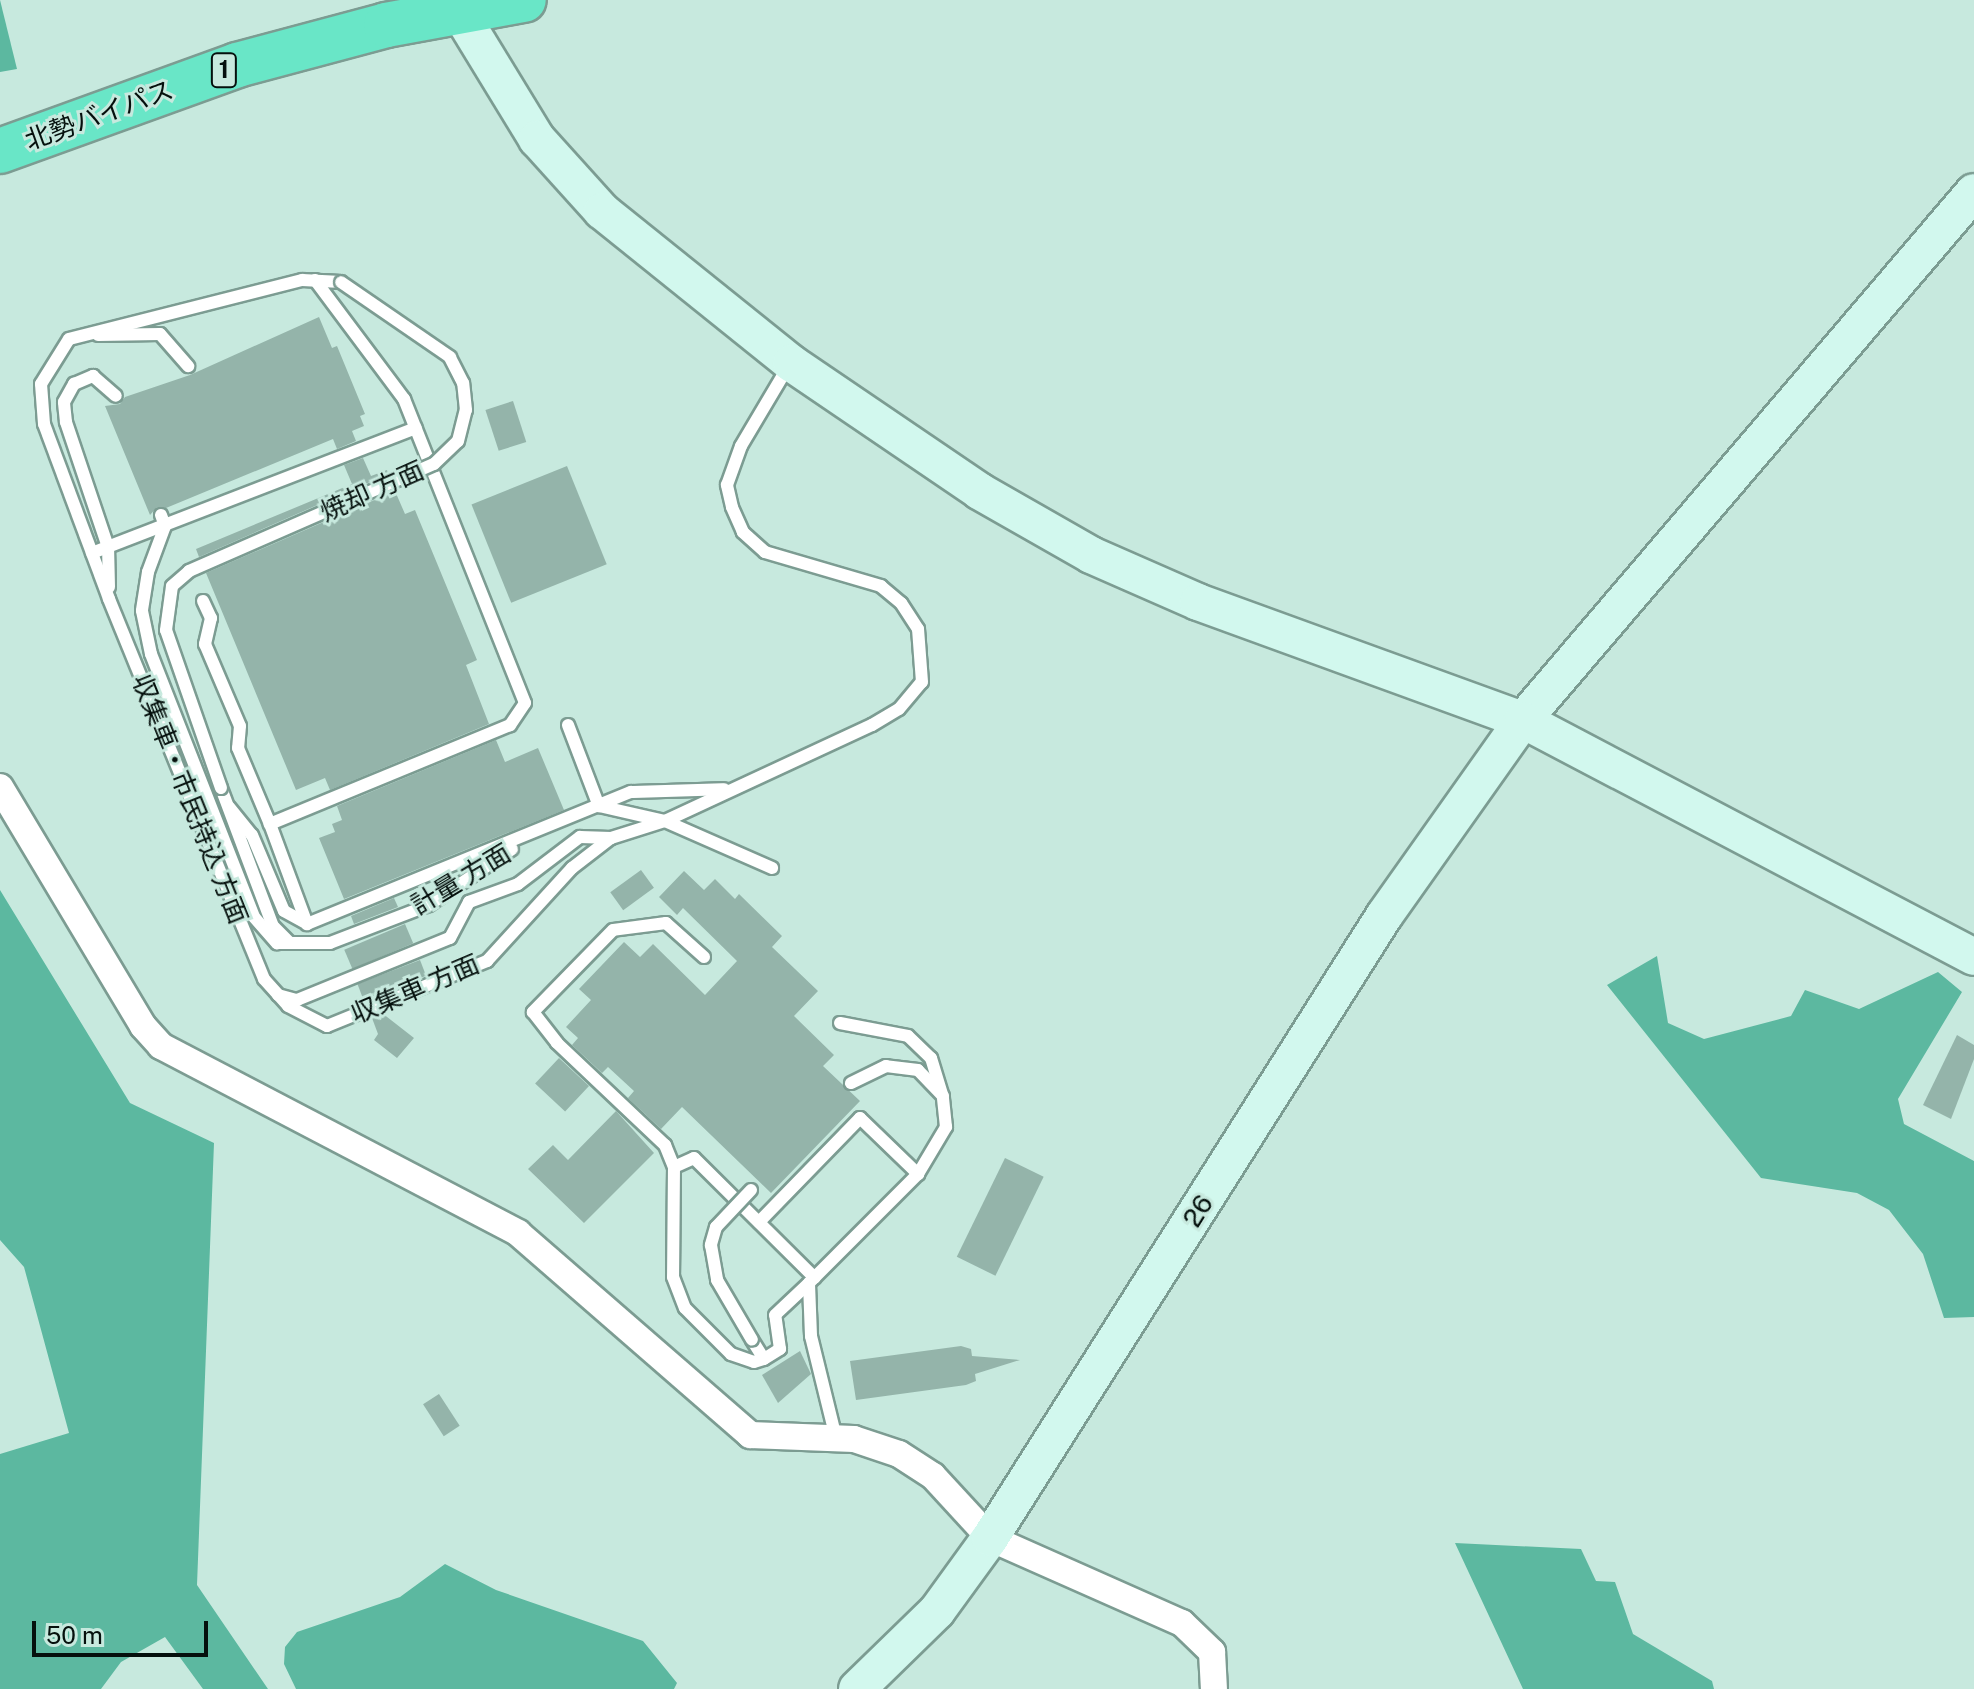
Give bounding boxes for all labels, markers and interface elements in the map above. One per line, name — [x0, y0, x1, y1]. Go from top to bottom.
road number: 1 — [210, 50, 238, 90]
street label: 北勢バイパス — [20, 74, 178, 156]
street label: 焼却 方面 — [315, 454, 429, 528]
street label: 収集車・市民持込 方面 — [126, 670, 254, 928]
street label: 計量 方面 — [406, 837, 516, 921]
street label: 収集車 方面 — [346, 948, 484, 1030]
street label: 26 — [1176, 1189, 1220, 1233]
scale bar — [36, 1605, 212, 1655]
text: 50 m — [46, 1621, 103, 1649]

